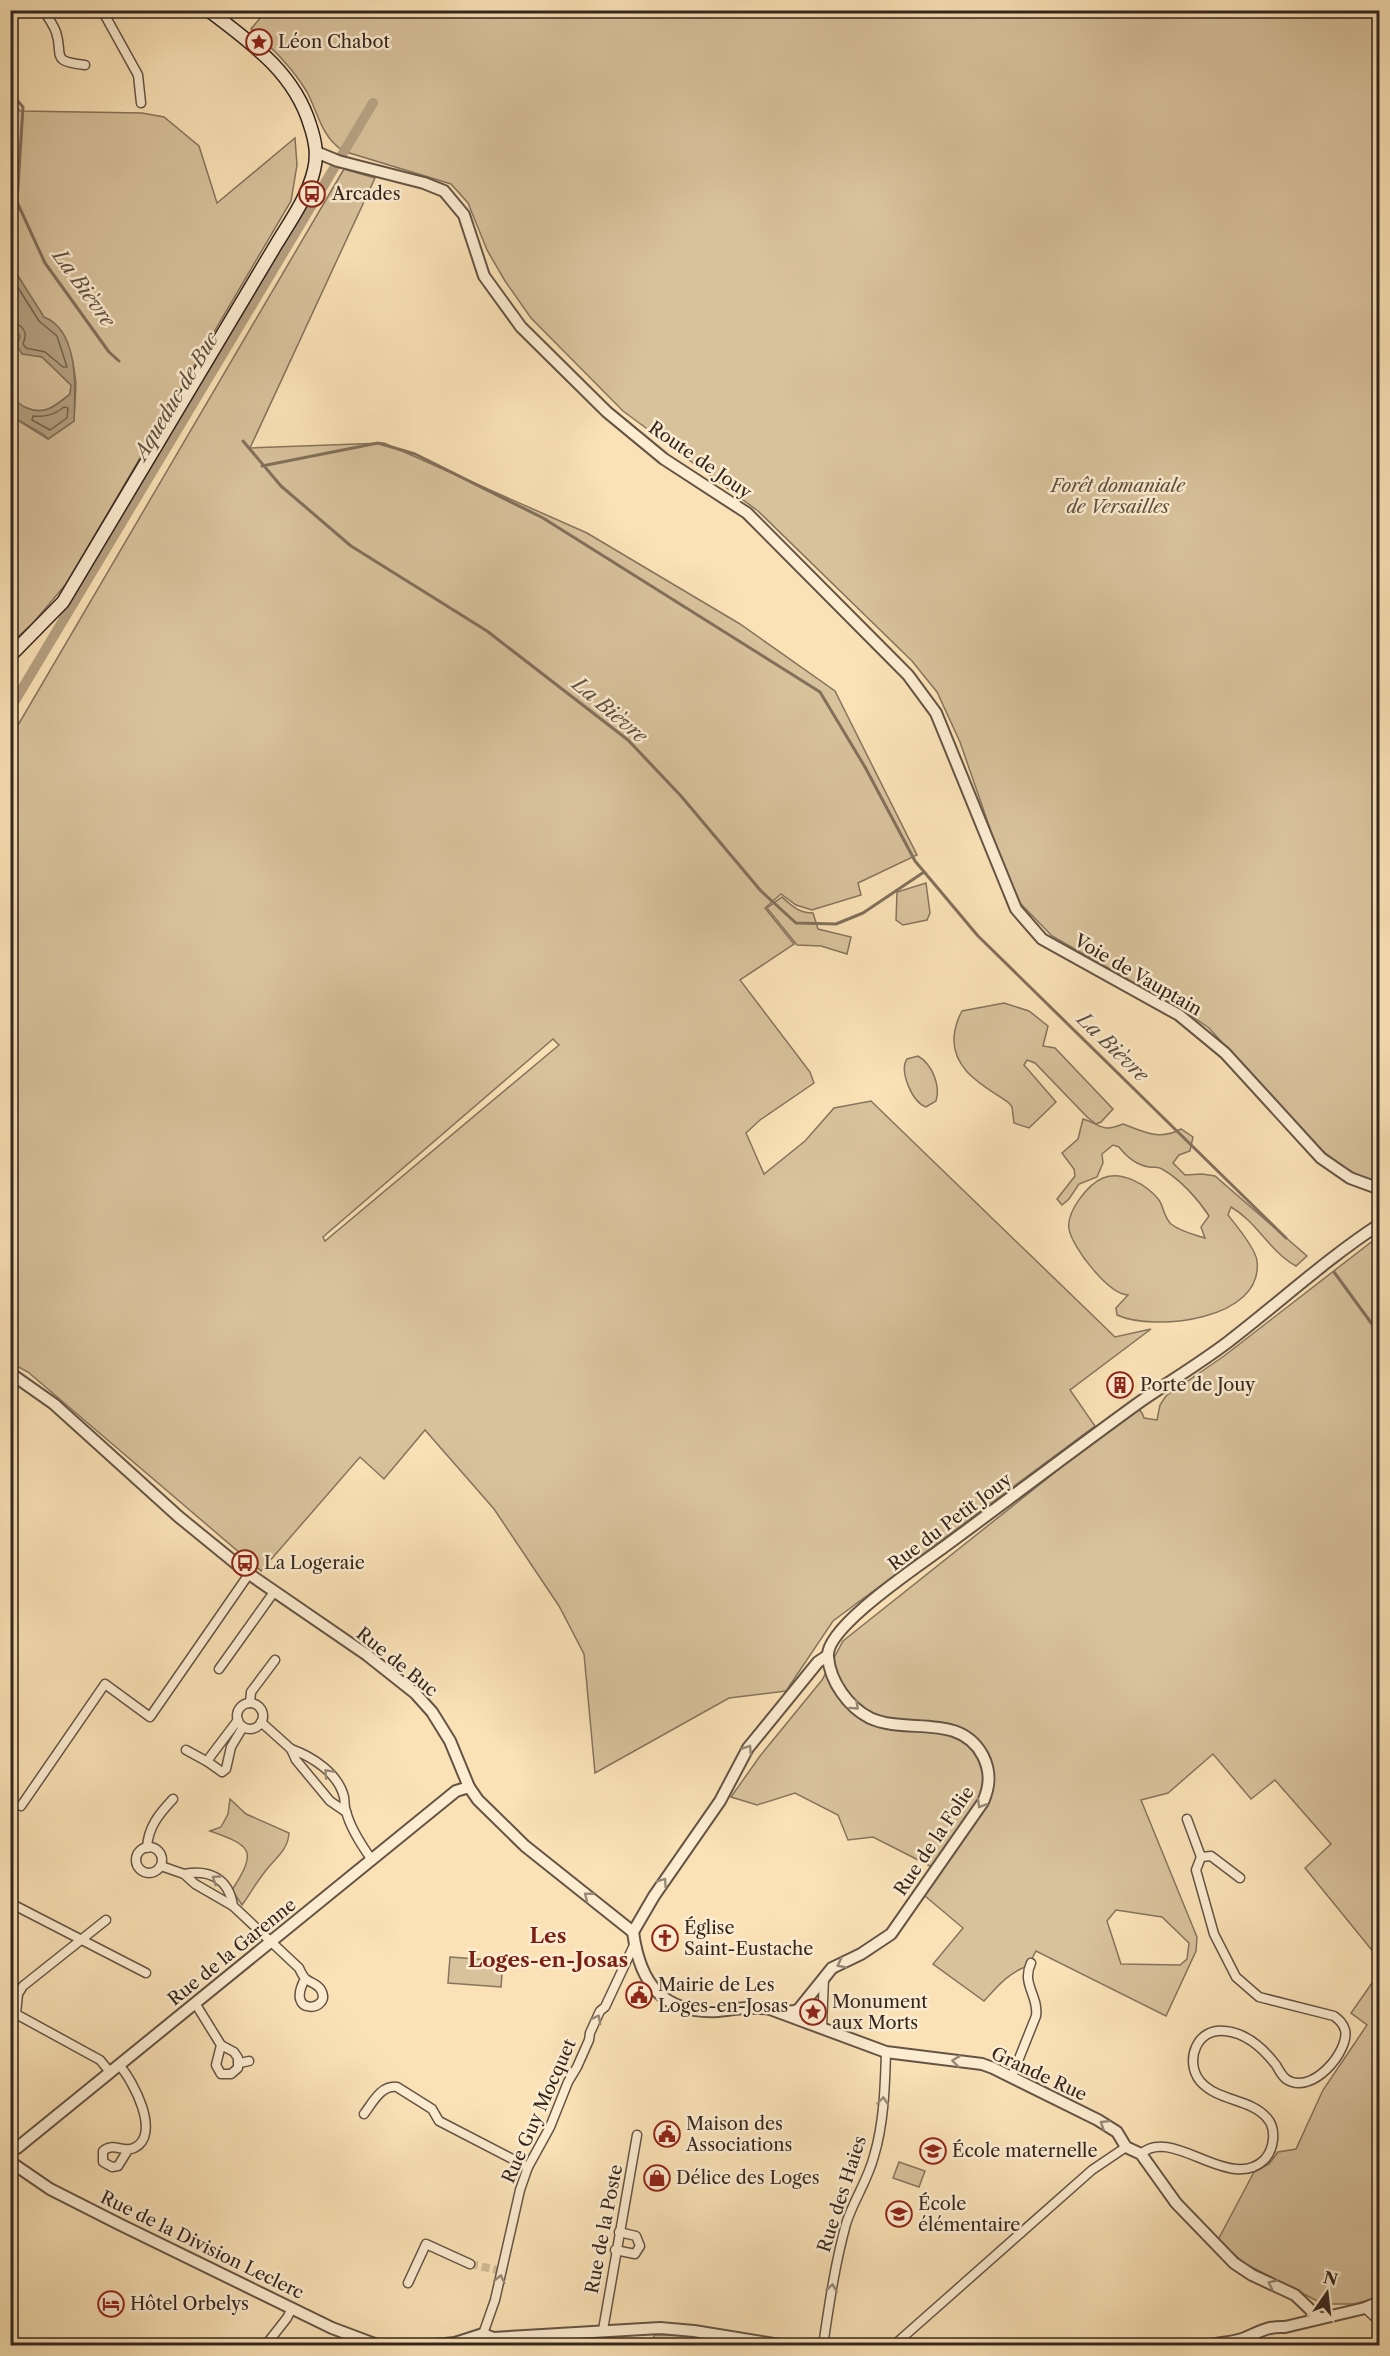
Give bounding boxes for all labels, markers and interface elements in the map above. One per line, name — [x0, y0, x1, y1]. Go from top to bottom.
place icon: Léon Chabot — [244, 27, 274, 57]
place label: Léon Chabot — [278, 31, 391, 53]
bus stop icon: Arcades — [297, 179, 327, 209]
place label: Arcades — [331, 183, 401, 205]
water label: La Bièvre — [47, 243, 121, 333]
water label: Aqueduc de Buc — [127, 327, 224, 467]
street label: Route de Jouy — [644, 416, 756, 504]
park label: Forêt domaniale de Versailles — [1049, 475, 1186, 518]
water label: La Bièvre — [566, 671, 653, 749]
street label: Voie de Vauptain — [1069, 929, 1206, 1020]
water label: La Bièvre — [1071, 1006, 1155, 1088]
building icon: Porte de Jouy — [1105, 1370, 1135, 1400]
place label: Porte de Jouy — [1140, 1374, 1256, 1396]
street label: Rue du Petit Jouy — [884, 1468, 1017, 1575]
bus stop icon: La Logeraie — [230, 1548, 260, 1578]
place label: La Logeraie — [264, 1552, 365, 1574]
street label: Rue de Buc — [352, 1623, 442, 1701]
one-way arrow — [848, 1699, 859, 1710]
one-way arrow — [741, 1745, 752, 1756]
one-way arrow — [325, 1769, 336, 1780]
street label: Rue de la Folie — [889, 1782, 979, 1900]
one-way arrow — [977, 1798, 988, 1808]
one-way arrow — [212, 1875, 222, 1887]
one-way arrow — [656, 1878, 667, 1889]
one-way arrow — [584, 1892, 595, 1903]
street label: Rue de la Garenne — [164, 1894, 300, 2010]
place label: Église Saint-Eustache — [684, 1916, 813, 1960]
district label: Les Loges-en-Josas — [468, 1923, 628, 1972]
church icon: Église Saint-Eustache — [650, 1923, 680, 1953]
one-way arrow — [837, 1956, 848, 1968]
place label: Mairie de Les Loges-en-Josas — [658, 1974, 788, 2017]
public building icon: Mairie de Les Loges-en-Josas — [624, 1980, 654, 2010]
place label: Monument aux Morts — [832, 1991, 928, 2034]
place icon: Monument aux Morts — [798, 1997, 828, 2027]
one-way arrow — [590, 2015, 601, 2026]
street label: Rue Guy Mocquet — [497, 2035, 581, 2186]
street label: Grande Rue — [988, 2042, 1090, 2106]
one-way arrow — [951, 2055, 960, 2068]
one-way arrow — [876, 2096, 889, 2105]
place label: Maison des Associations — [685, 2113, 792, 2156]
public building icon: Maison des Associations — [652, 2119, 682, 2149]
one-way arrow — [1100, 2120, 1110, 2132]
street label: Rue des Haies — [813, 2133, 871, 2255]
school or university icon: École maternelle — [918, 2136, 948, 2166]
place label: École maternelle — [952, 2139, 1098, 2162]
street label: Rue de la Poste — [581, 2163, 627, 2295]
shop icon: Délice des Loges — [642, 2163, 672, 2193]
place label: Délice des Loges — [676, 2167, 820, 2189]
street label: Rue de la Division Leclerc — [97, 2186, 307, 2304]
place label: École élémentaire — [918, 2192, 1020, 2236]
school or university icon: École élémentaire — [884, 2199, 914, 2229]
north arrow — [1297, 2263, 1357, 2323]
text: N — [1321, 2267, 1340, 2290]
one-way arrow — [493, 2274, 506, 2284]
one-way arrow — [1268, 2280, 1279, 2292]
one-way arrow — [825, 2283, 838, 2293]
hotel icon: Hôtel Orbelys — [96, 2289, 126, 2319]
place label: Hôtel Orbelys — [130, 2293, 249, 2315]

